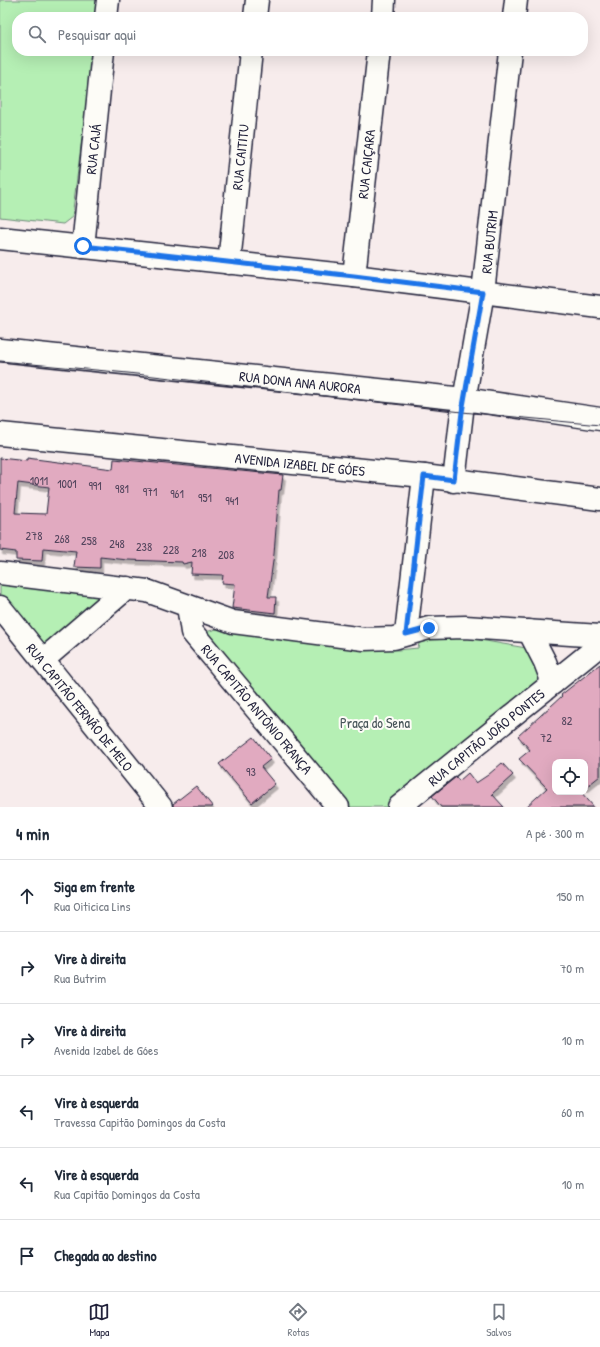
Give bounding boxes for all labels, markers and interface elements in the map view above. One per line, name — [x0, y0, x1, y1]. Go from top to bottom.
search box — [12, 12, 588, 56]
icon: search — [26, 23, 48, 45]
text: Pesquisar aqui — [58, 24, 136, 45]
street label: RUA CAJÁ — [81, 123, 105, 175]
street label: RUA CAITITU — [227, 123, 253, 191]
street label: RUA CAIÇARA — [353, 128, 379, 200]
street label: RUA BUTRIM — [476, 209, 502, 275]
route start — [74, 237, 92, 255]
street label: RUA DONA ANA AURORA — [238, 366, 362, 398]
street label: AVENIDA IZABEL DE GÓES — [234, 448, 366, 480]
house number: 1011 — [30, 472, 48, 489]
house number: 1001 — [57, 475, 77, 492]
house number: 991 — [88, 477, 102, 494]
house number: 981 — [115, 480, 129, 497]
house number: 971 — [143, 483, 157, 500]
house number: 961 — [170, 485, 184, 502]
house number: 951 — [198, 489, 212, 506]
house number: 941 — [225, 492, 239, 509]
house number: 278 — [26, 527, 42, 544]
house number: 268 — [54, 530, 70, 547]
house number: 258 — [81, 532, 97, 549]
house number: 248 — [109, 535, 125, 552]
house number: 238 — [136, 538, 152, 555]
house number: 228 — [163, 541, 179, 558]
house number: 218 — [191, 544, 207, 561]
house number: 208 — [218, 546, 234, 563]
route end — [420, 619, 438, 637]
street label: RUA CAPITÃO FERNÃO DE MELO — [22, 639, 138, 775]
street label: RUA CAPITÃO ANTÔNIO FRANÇA — [197, 640, 317, 778]
street label: RUA CAPITÃO JOÃO PONTES — [424, 684, 549, 790]
house number: 82 — [562, 712, 573, 729]
park label: Praça do Sena — [340, 713, 410, 732]
house number: 72 — [540, 729, 552, 746]
map controls — [552, 759, 588, 795]
button: locate — [552, 759, 588, 795]
house number: 93 — [246, 763, 256, 780]
text: 4 min — [16, 822, 49, 845]
text: A pé · 300 m — [526, 824, 584, 842]
text: Siga em frente — [54, 876, 135, 897]
icon: ahead — [16, 885, 38, 907]
text: 150 m — [556, 887, 584, 905]
text: Rua Oiticica Lins — [54, 897, 130, 915]
text: Vire à direita — [54, 948, 126, 969]
icon: right — [16, 957, 38, 979]
text: 70 m — [560, 959, 584, 977]
text: Rua Butrim — [54, 969, 106, 987]
text: Vire à direita — [54, 1020, 126, 1041]
icon: right — [16, 1029, 38, 1051]
text: 10 m — [562, 1031, 584, 1049]
text: Avenida Izabel de Góes — [54, 1041, 158, 1059]
text: Vire à esquerda — [54, 1092, 138, 1113]
icon: left — [16, 1101, 38, 1123]
text: 60 m — [561, 1103, 584, 1121]
text: Travessa Capitão Domingos da Costa — [54, 1113, 225, 1131]
text: Vire à esquerda — [54, 1164, 138, 1185]
icon: left — [16, 1173, 38, 1195]
text: 10 m — [562, 1175, 584, 1193]
text: Rua Capitão Domingos da Costa — [54, 1185, 200, 1203]
icon: arrive — [16, 1245, 38, 1267]
text: Chegada ao destino — [54, 1245, 157, 1266]
tab: Mapa — [88, 1301, 110, 1339]
tab: Rotas — [287, 1301, 309, 1339]
tab: Salvos — [486, 1301, 512, 1339]

